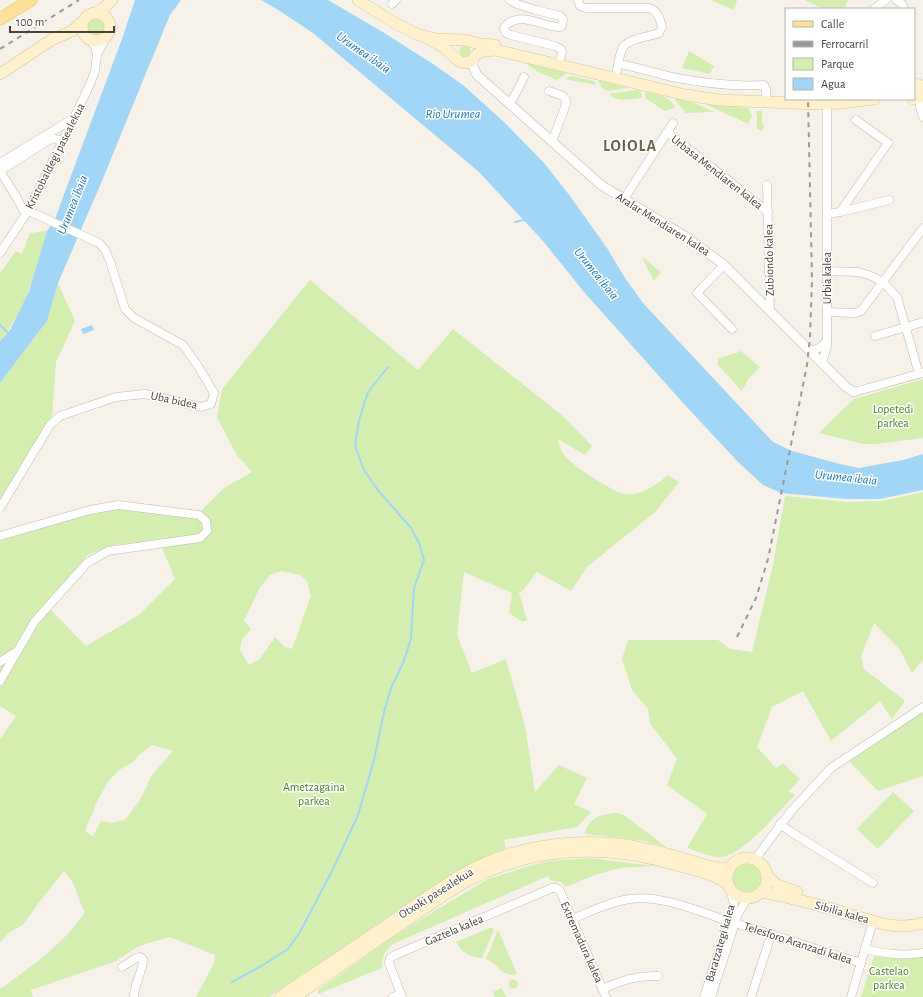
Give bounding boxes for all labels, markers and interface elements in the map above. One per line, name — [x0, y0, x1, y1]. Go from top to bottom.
scale bar — [10, 8, 114, 34]
legend — [785, 8, 915, 100]
text: 100 m — [16, 16, 44, 28]
text: Calle — [821, 18, 844, 30]
water label: Urumea ibaia — [334, 30, 393, 76]
text: Ferrocarril — [821, 38, 868, 50]
text: Parque — [821, 58, 854, 70]
text: Agua — [821, 78, 846, 90]
street label: Kristobaldegi pasealekua — [23, 101, 87, 211]
water label: Río Urumea — [426, 108, 481, 121]
street label: Urbasa Mendiaren kalea — [669, 133, 765, 212]
district label: LOIOLA — [603, 138, 657, 154]
water label: Urumea ibaia — [55, 173, 91, 236]
street label: Aralar Mendiaren kalea — [614, 190, 712, 258]
street label: Zubiondo kalea — [762, 223, 776, 296]
water label: Urumea ibaia — [571, 246, 621, 303]
street label: Urbia kalea — [821, 251, 833, 304]
street label: Uba bidea — [149, 389, 199, 411]
park label: Lopetedi parkea — [873, 403, 913, 429]
water label: Urumea ibaia — [814, 468, 878, 488]
park label: Ametzagaina parkea — [283, 781, 346, 807]
street label: Otxoki pasealekua — [397, 865, 476, 921]
street label: Sibilia kalea — [813, 899, 871, 926]
street label: Extremadura kalea — [559, 900, 605, 985]
street label: Baratzategi kalea — [703, 902, 737, 983]
street label: Gaztela kalea — [423, 912, 485, 948]
street label: Telesforo Aranzadi kalea — [742, 920, 854, 966]
park label: Castelao parkea — [869, 965, 909, 991]

